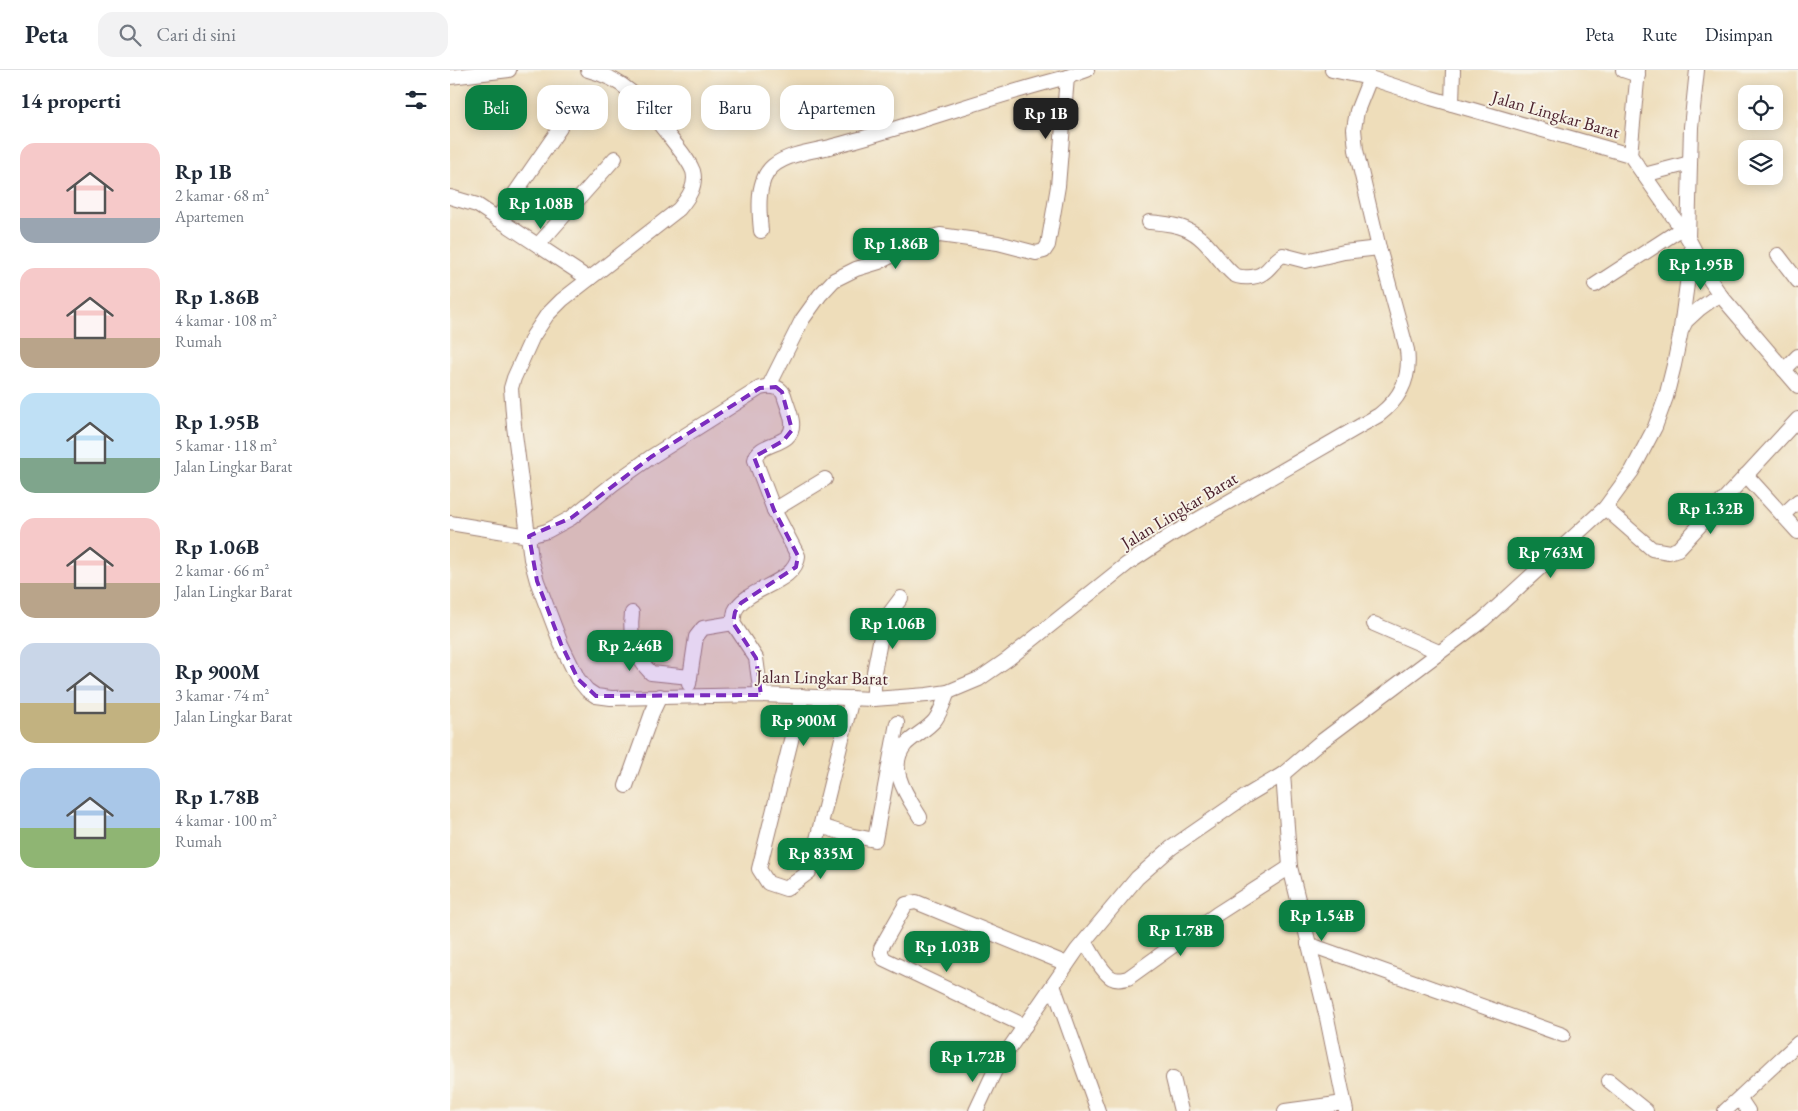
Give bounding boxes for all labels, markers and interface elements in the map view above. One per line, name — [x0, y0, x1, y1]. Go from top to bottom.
search box — [98, 12, 448, 57]
text: Peta — [25, 19, 68, 50]
icon: search — [116, 21, 144, 49]
text: Cari di sini — [156, 22, 236, 47]
text: Peta — [1585, 23, 1614, 46]
text: Rute — [1642, 23, 1677, 46]
text: Disimpan — [1705, 23, 1773, 46]
street label: Jalan Lingkar Barat — [1487, 84, 1623, 143]
chip: Beli — [465, 85, 527, 130]
chip: Sewa — [537, 85, 608, 130]
chip: Filter — [618, 85, 691, 130]
chip: Baru — [701, 85, 770, 130]
chip: Apartemen — [780, 85, 894, 130]
map controls — [1738, 85, 1783, 185]
button: locate — [1738, 85, 1783, 130]
icon: filters — [402, 86, 430, 114]
text: 14 properti — [20, 87, 121, 114]
pin: Rp 1B — [1011, 98, 1081, 140]
text: Rp 1B — [1024, 103, 1068, 124]
button: layers — [1738, 140, 1783, 185]
text: Rp 1B — [175, 158, 232, 185]
icon: home — [60, 163, 120, 223]
text: 2 kamar · 68 m² — [175, 185, 269, 206]
pin: Rp 1.08B — [489, 188, 593, 230]
text: Rp 1.08B — [509, 193, 573, 214]
text: Apartemen — [175, 206, 244, 227]
pin: Rp 1.86B — [844, 228, 948, 270]
text: Rp 1.86B — [864, 233, 928, 254]
pin: Rp 1.95B — [1649, 248, 1753, 291]
text: Rp 1.95B — [1669, 254, 1733, 275]
text: Rp 1.86B — [175, 283, 259, 310]
icon: home — [60, 288, 120, 348]
text: 4 kamar · 108 m² — [175, 310, 277, 331]
text: Rumah — [175, 331, 222, 352]
text: Rp 1.95B — [175, 408, 259, 435]
icon: home — [60, 413, 120, 473]
text: 5 kamar · 118 m² — [175, 435, 277, 456]
text: Jalan Lingkar Barat — [175, 456, 292, 477]
street label: Jalan Lingkar Barat — [1115, 466, 1242, 555]
pin: Rp 1.32B — [1659, 492, 1763, 535]
text: Rp 1.32B — [1679, 498, 1743, 519]
text: Rp 1.06B — [175, 533, 259, 560]
pin: Rp 763M — [1505, 536, 1597, 579]
icon: home — [60, 538, 120, 598]
text: Rp 763M — [1519, 542, 1583, 563]
text: 2 kamar · 66 m² — [175, 560, 269, 581]
text: Jalan Lingkar Barat — [175, 581, 292, 602]
pin: Rp 1.06B — [841, 608, 945, 650]
text: Rp 1.06B — [861, 613, 925, 634]
pin: Rp 2.46B — [578, 630, 682, 672]
text: Rp 2.46B — [598, 635, 662, 656]
text: Rp 900M — [175, 658, 260, 685]
icon: home — [60, 663, 120, 723]
street label: Jalan Lingkar Barat — [754, 664, 889, 690]
text: 3 kamar · 74 m² — [175, 685, 269, 706]
pin: Rp 900M — [758, 704, 850, 747]
text: Jalan Lingkar Barat — [175, 706, 292, 727]
text: Rp 900M — [772, 710, 836, 731]
text: Rp 1.78B — [175, 783, 259, 810]
icon: home — [60, 788, 120, 848]
text: 4 kamar · 100 m² — [175, 810, 277, 831]
text: Rumah — [175, 831, 222, 852]
pin: Rp 835M — [775, 838, 867, 880]
text: Rp 835M — [789, 843, 853, 864]
pin: Rp 1.54B — [1270, 900, 1374, 942]
text: Rp 1.54B — [1290, 905, 1354, 926]
pin: Rp 1.78B — [1129, 914, 1233, 957]
text: Rp 1.78B — [1149, 920, 1213, 941]
pin: Rp 1.03B — [895, 930, 999, 973]
text: Rp 1.03B — [915, 936, 979, 957]
pin: Rp 1.72B — [921, 1040, 1025, 1083]
text: Rp 1.72B — [941, 1046, 1005, 1067]

